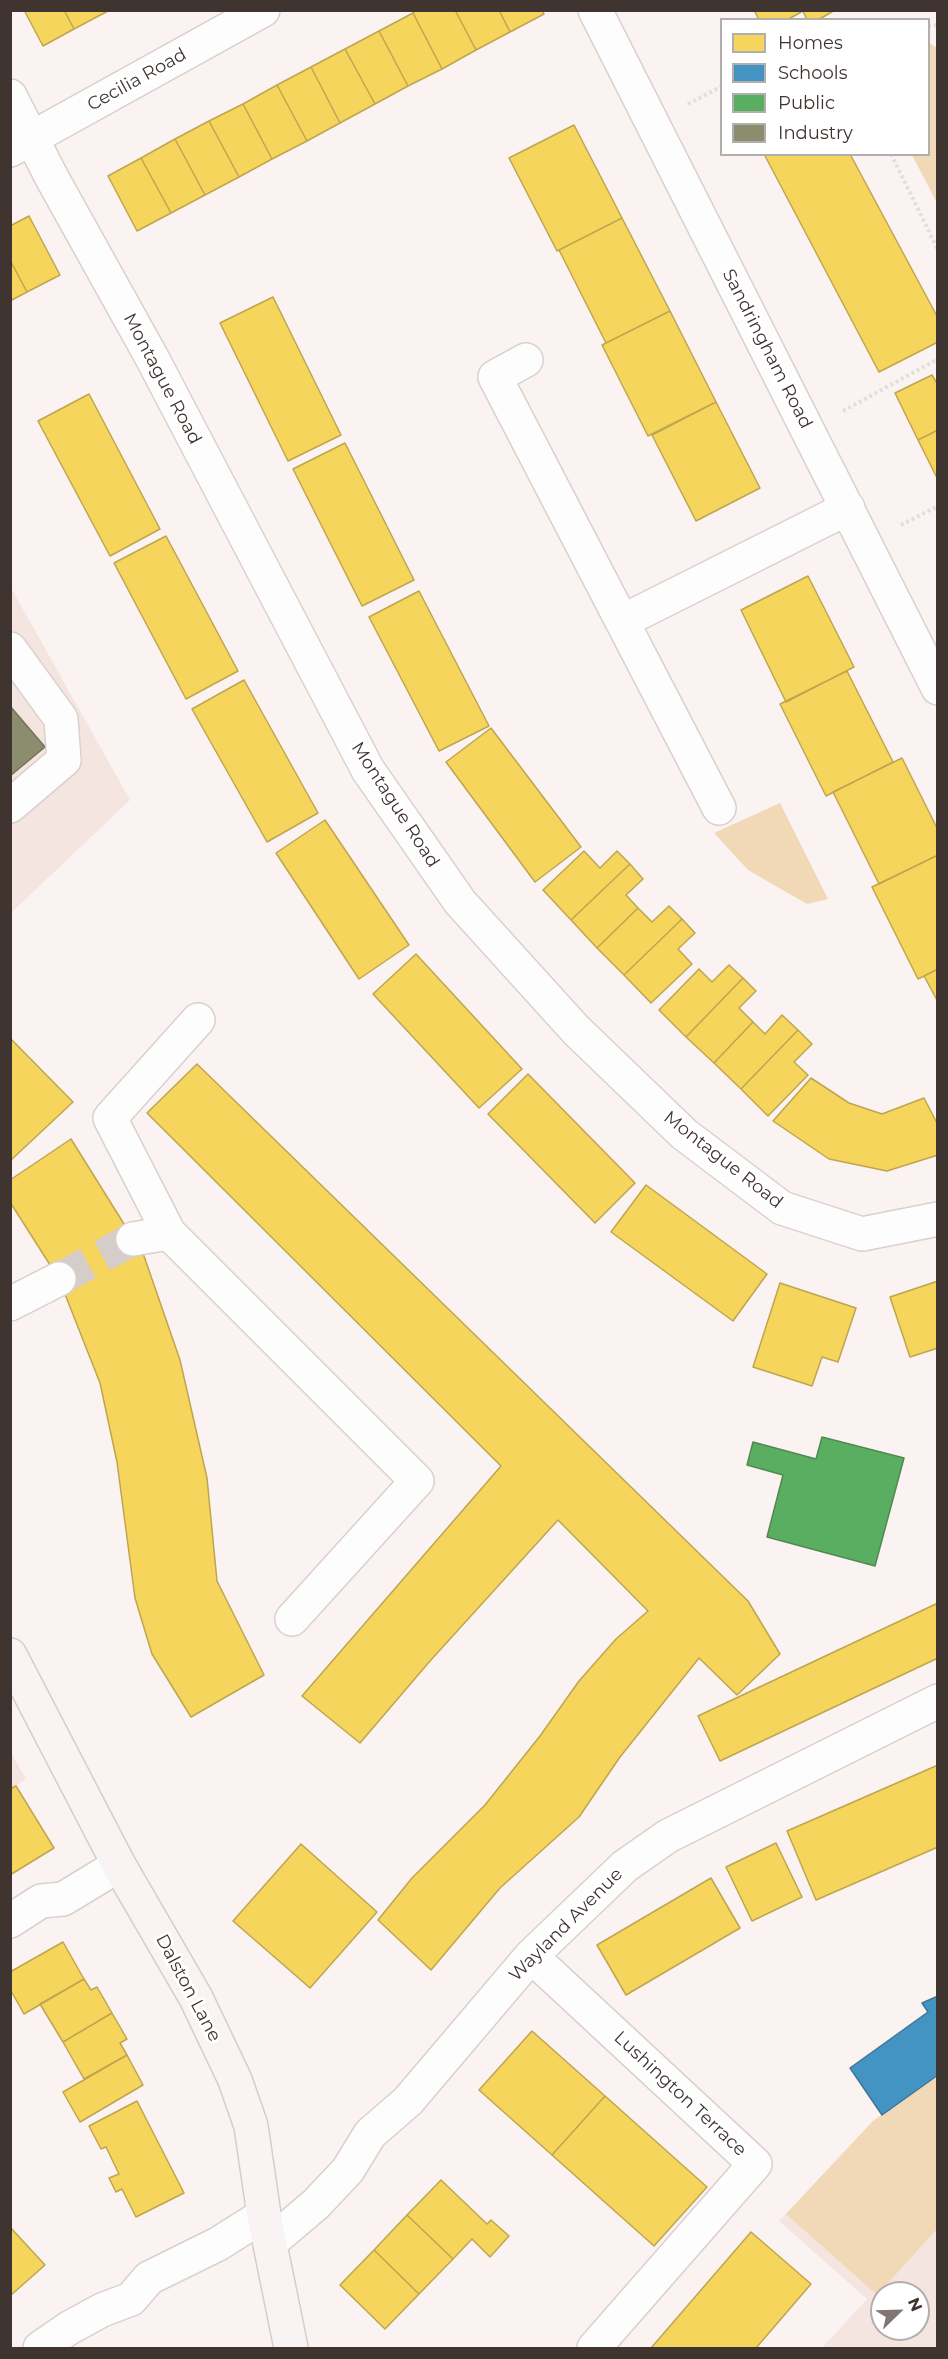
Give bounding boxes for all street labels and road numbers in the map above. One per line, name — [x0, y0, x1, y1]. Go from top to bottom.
street label: Cecilia Road — [84, 44, 190, 116]
street label: Sandringham Road — [717, 266, 817, 432]
street label: Montague Road — [118, 310, 206, 448]
street label: Montague Road — [346, 738, 444, 872]
street label: Montague Road — [659, 1107, 787, 1213]
street label: Wayland Avenue — [505, 1864, 627, 1986]
street label: Dalston Lane — [151, 1931, 225, 2045]
street label: Lushington Terrace — [609, 2027, 751, 2161]

